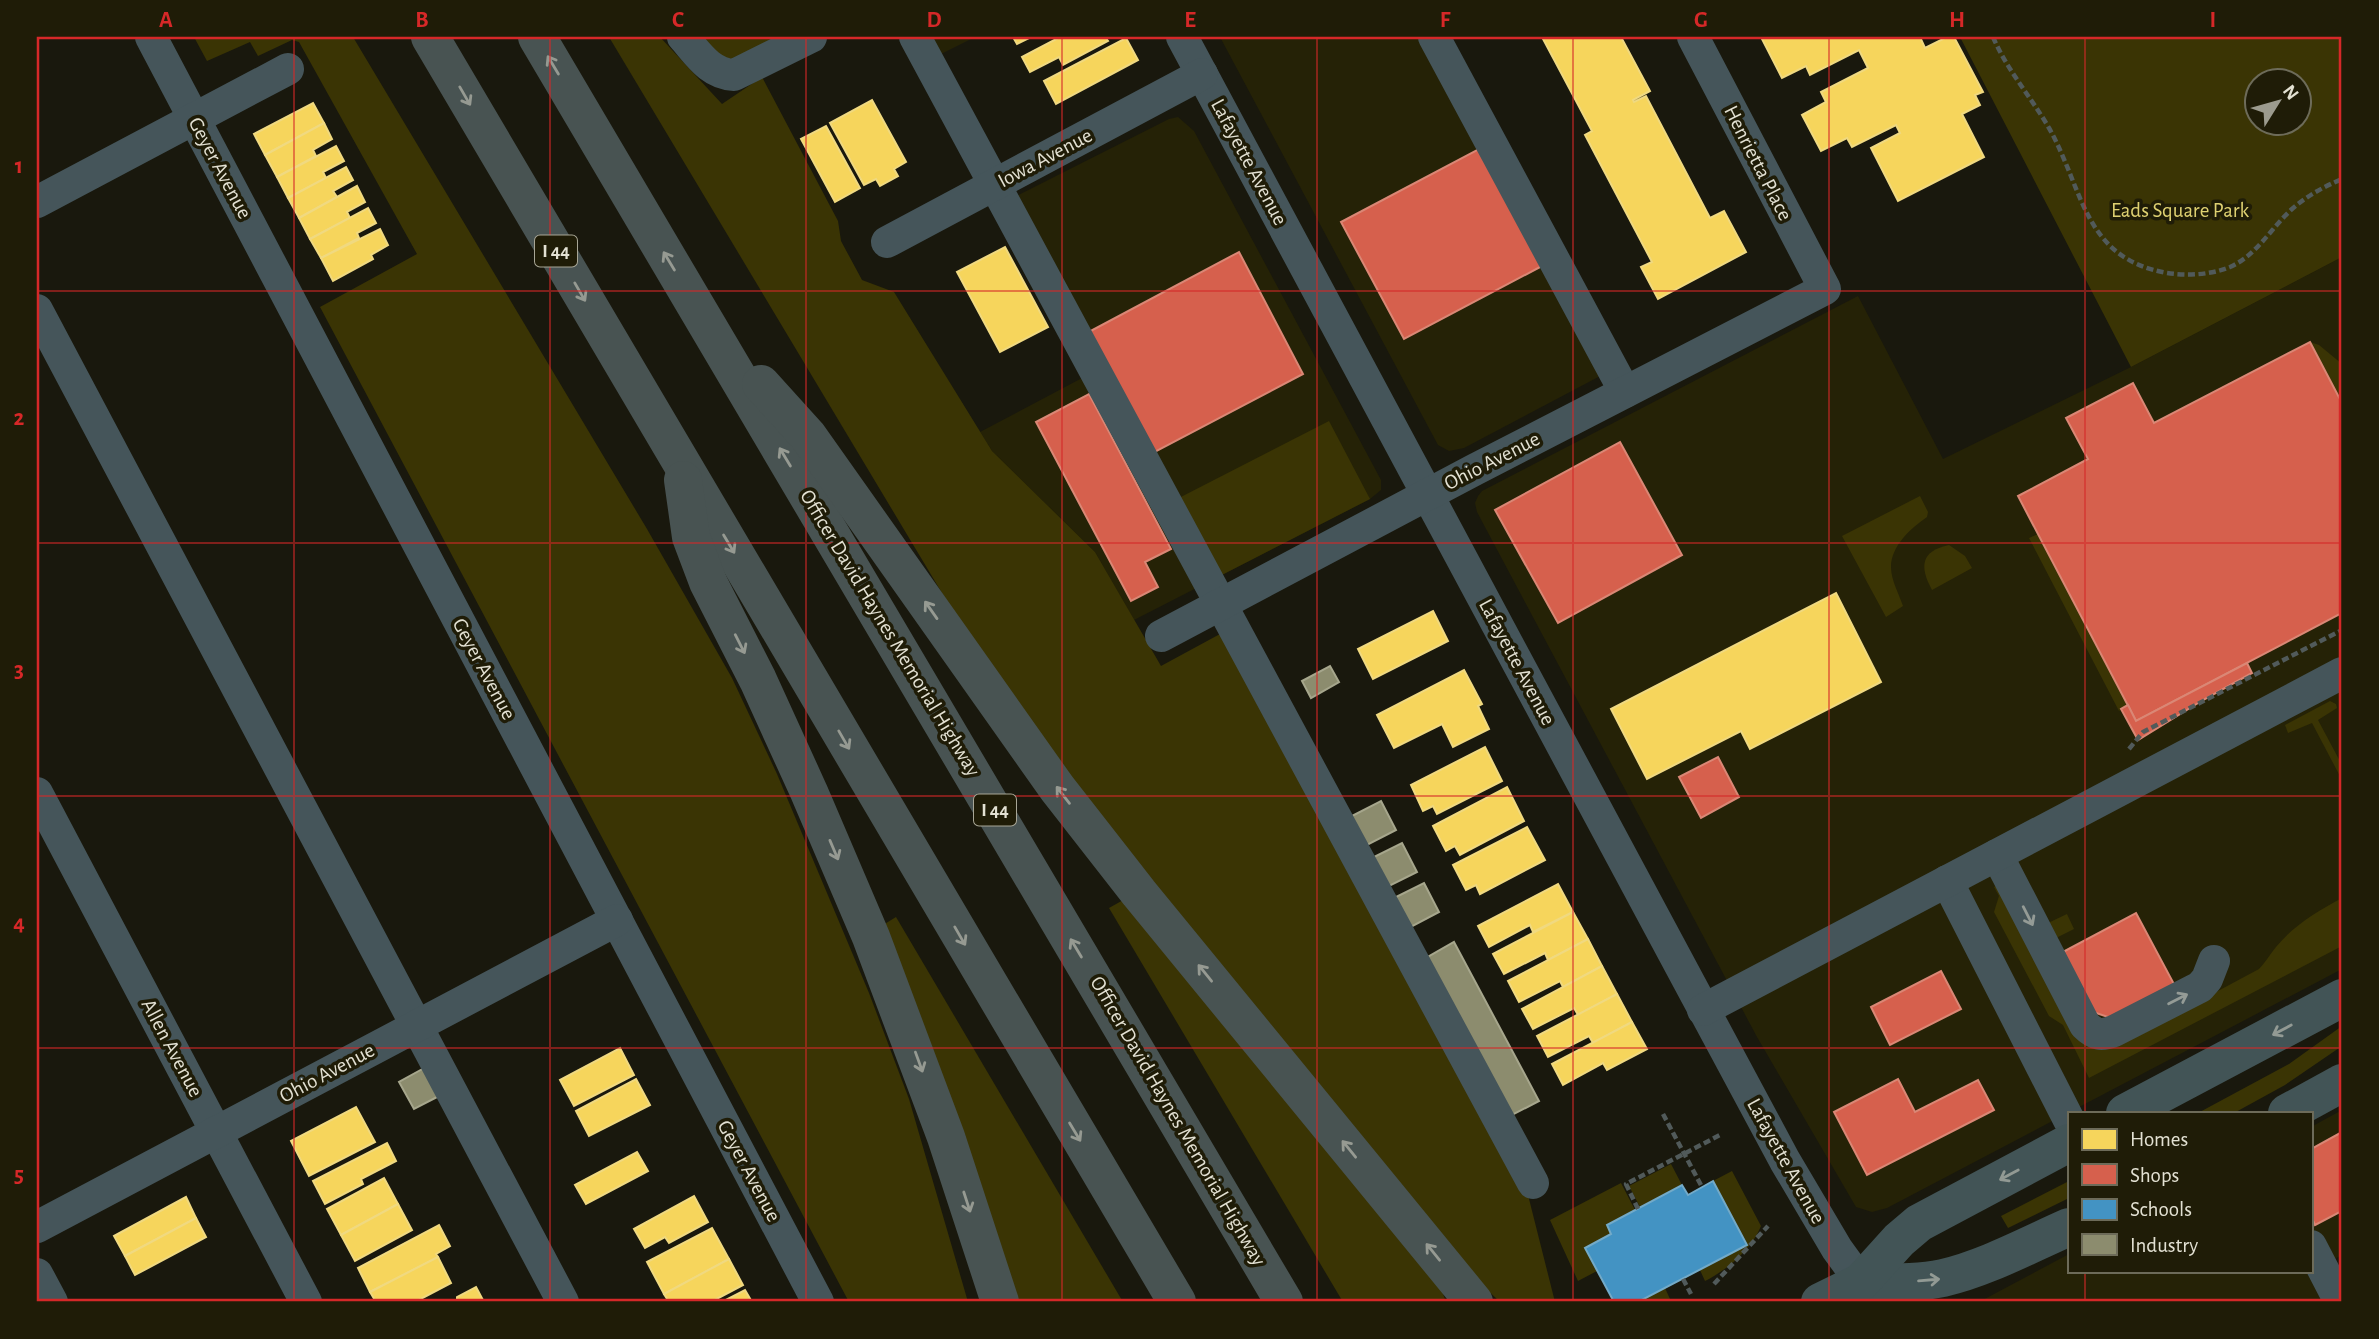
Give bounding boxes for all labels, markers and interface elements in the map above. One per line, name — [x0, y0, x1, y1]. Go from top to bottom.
text: A — [159, 9, 173, 32]
text: B — [415, 9, 429, 32]
text: C — [672, 9, 684, 32]
text: D — [926, 9, 942, 32]
text: E — [1184, 9, 1196, 32]
text: F — [1440, 9, 1451, 32]
text: G — [1694, 9, 1708, 32]
text: H — [1949, 9, 1965, 32]
text: I — [2210, 9, 2216, 32]
one-way arrow — [546, 55, 560, 75]
north arrow — [2242, 66, 2312, 136]
text: N — [2279, 82, 2302, 104]
one-way arrow — [458, 85, 472, 105]
street label: Lafayette Avenue — [1207, 95, 1291, 229]
street label: Henrietta Place — [1720, 102, 1796, 224]
street label: Geyer Avenue — [185, 114, 255, 222]
street label: Iowa Avenue — [994, 124, 1096, 192]
text: 1 — [15, 155, 23, 178]
park label: Eads Square Park — [2111, 200, 2249, 221]
road number: I 44 — [535, 235, 577, 266]
one-way arrow — [662, 251, 676, 271]
one-way arrow — [573, 281, 587, 301]
text: 2 — [14, 407, 25, 430]
street label: Ohio Avenue — [1441, 428, 1543, 494]
one-way arrow — [778, 447, 792, 467]
street label: Officer David Haynes Memorial Highway — [796, 486, 984, 780]
one-way arrow — [722, 534, 736, 554]
street label: Lafayette Avenue — [1475, 595, 1559, 729]
one-way arrow — [924, 601, 938, 620]
street label: Geyer Avenue — [449, 615, 519, 723]
one-way arrow — [733, 633, 747, 654]
text: 3 — [14, 659, 24, 682]
one-way arrow — [838, 729, 852, 749]
one-way arrow — [1055, 787, 1070, 805]
road number: I 44 — [974, 794, 1016, 825]
one-way arrow — [829, 839, 842, 861]
one-way arrow — [2022, 905, 2036, 926]
text: 4 — [13, 912, 25, 935]
one-way arrow — [953, 926, 967, 946]
one-way arrow — [1069, 938, 1083, 958]
one-way arrow — [1197, 965, 1212, 983]
street label: Officer David Haynes Memorial Highway — [1086, 973, 1270, 1269]
one-way arrow — [2167, 991, 2188, 1005]
street label: Allen Avenue — [137, 996, 207, 1100]
one-way arrow — [2272, 1024, 2293, 1038]
street label: Ohio Avenue — [276, 1039, 378, 1107]
one-way arrow — [914, 1050, 926, 1072]
street label: Lafayette Avenue — [1743, 1095, 1829, 1227]
legend — [2068, 1112, 2312, 1272]
street label: Geyer Avenue — [714, 1117, 784, 1225]
one-way arrow — [1069, 1121, 1083, 1141]
text: Homes — [2130, 1129, 2188, 1150]
one-way arrow — [1341, 1141, 1357, 1159]
text: 5 — [14, 1164, 24, 1187]
text: Shops — [2130, 1165, 2179, 1186]
one-way arrow — [1999, 1169, 2020, 1182]
one-way arrow — [962, 1190, 974, 1212]
text: Schools — [2130, 1199, 2192, 1220]
text: Industry — [2130, 1235, 2198, 1256]
one-way arrow — [1425, 1244, 1441, 1262]
one-way arrow — [1917, 1273, 1940, 1286]

